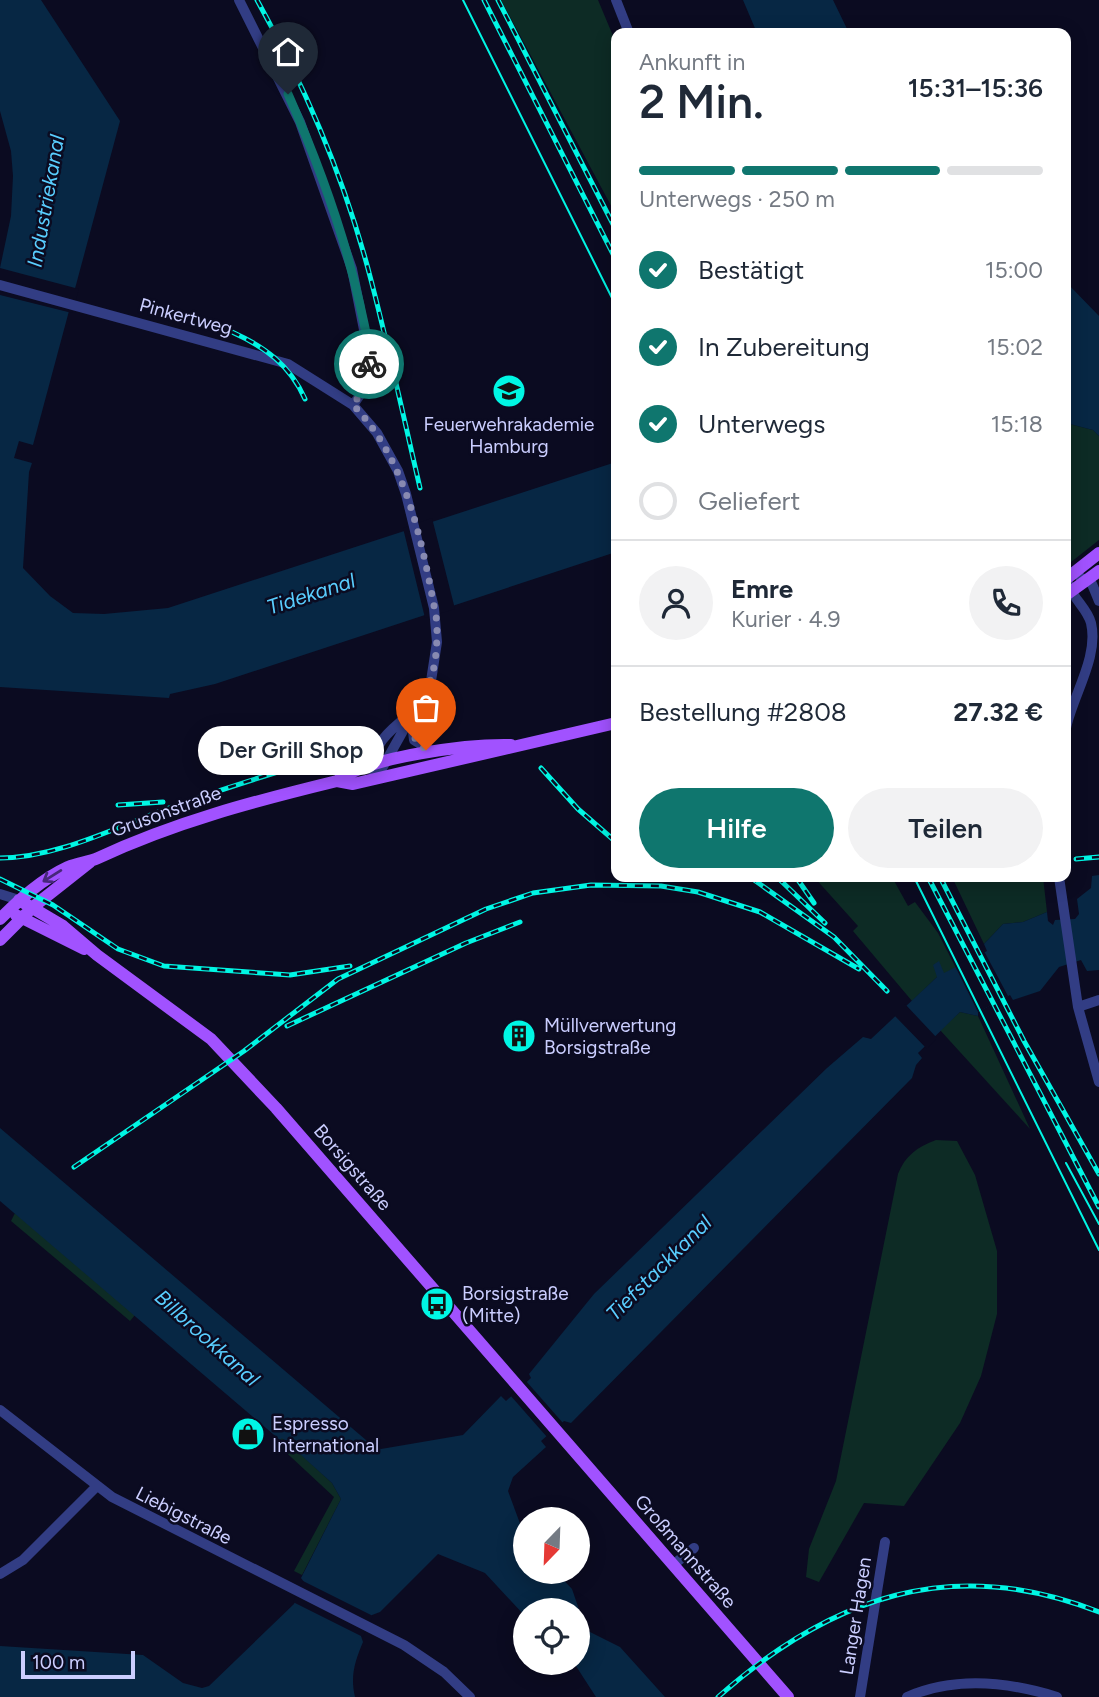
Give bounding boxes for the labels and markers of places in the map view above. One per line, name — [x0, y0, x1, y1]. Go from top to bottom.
pin — [258, 22, 318, 94]
school or university icon: Feuerwehrakademie Hamburg — [490, 372, 528, 410]
place label: Feuerwehrakademie Hamburg — [424, 413, 594, 458]
pin — [396, 678, 456, 750]
callout: Der Grill Shop — [198, 726, 384, 774]
place label: Müllverwertung Borsigstraße — [544, 1014, 677, 1059]
building icon: Müllverwertung Borsigstraße — [500, 1017, 538, 1055]
place label: Borsigstraße (Mitte) — [462, 1282, 569, 1327]
bus stop icon: Borsigstraße (Mitte) — [418, 1285, 456, 1323]
place label: Espresso International — [272, 1412, 379, 1457]
shop icon: Espresso International — [229, 1415, 267, 1453]

